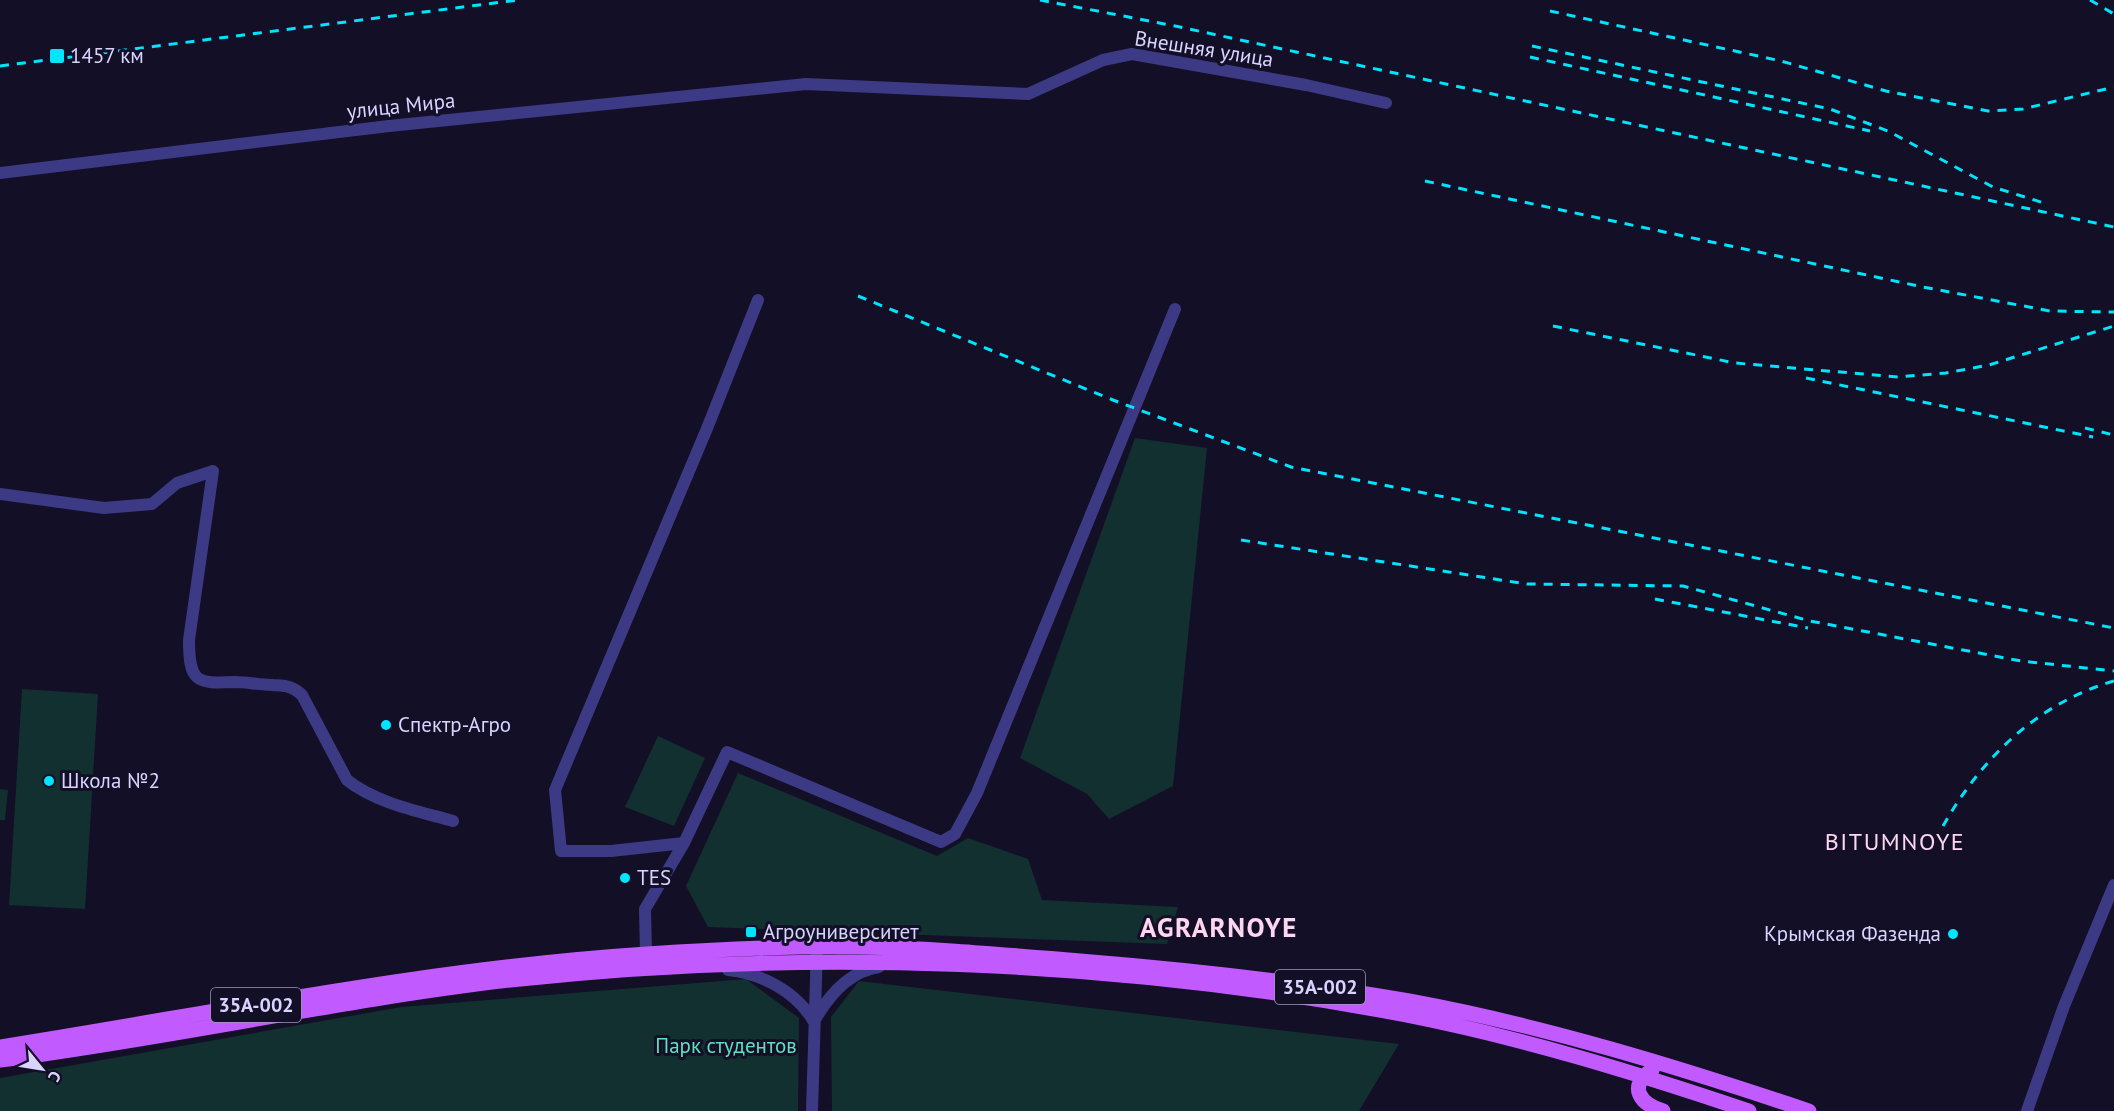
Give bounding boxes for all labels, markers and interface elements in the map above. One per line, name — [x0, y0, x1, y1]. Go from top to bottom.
street label: Внешняя улица — [1133, 24, 1275, 73]
place label: 1457 км — [70, 42, 144, 69]
marker: 1457 км — [48, 47, 66, 65]
street label: улица Мира — [345, 86, 457, 125]
place label: Спектр-Агро — [398, 711, 511, 738]
marker: Спектр-Агро — [379, 718, 393, 732]
place label: Школа №2 — [61, 767, 160, 794]
marker: Школа №2 — [42, 774, 56, 788]
district label: BITUMNOYE — [1825, 826, 1965, 857]
place label: TES — [637, 864, 671, 891]
marker: TES — [618, 871, 632, 885]
district label: AGRARNOYE — [1140, 910, 1298, 944]
place label: Агроуниверситет — [763, 918, 919, 945]
place label: Крымская Фазенда — [1764, 920, 1941, 947]
marker: Агроуниверситет — [744, 925, 758, 939]
marker: Крымская Фазенда — [1946, 927, 1960, 941]
road number: 35А-002 — [1275, 970, 1365, 1004]
road number: 35А-002 — [211, 988, 301, 1022]
park label: Парк студентов — [655, 1032, 797, 1059]
north arrow — [12, 1039, 72, 1099]
text: С — [44, 1068, 66, 1085]

